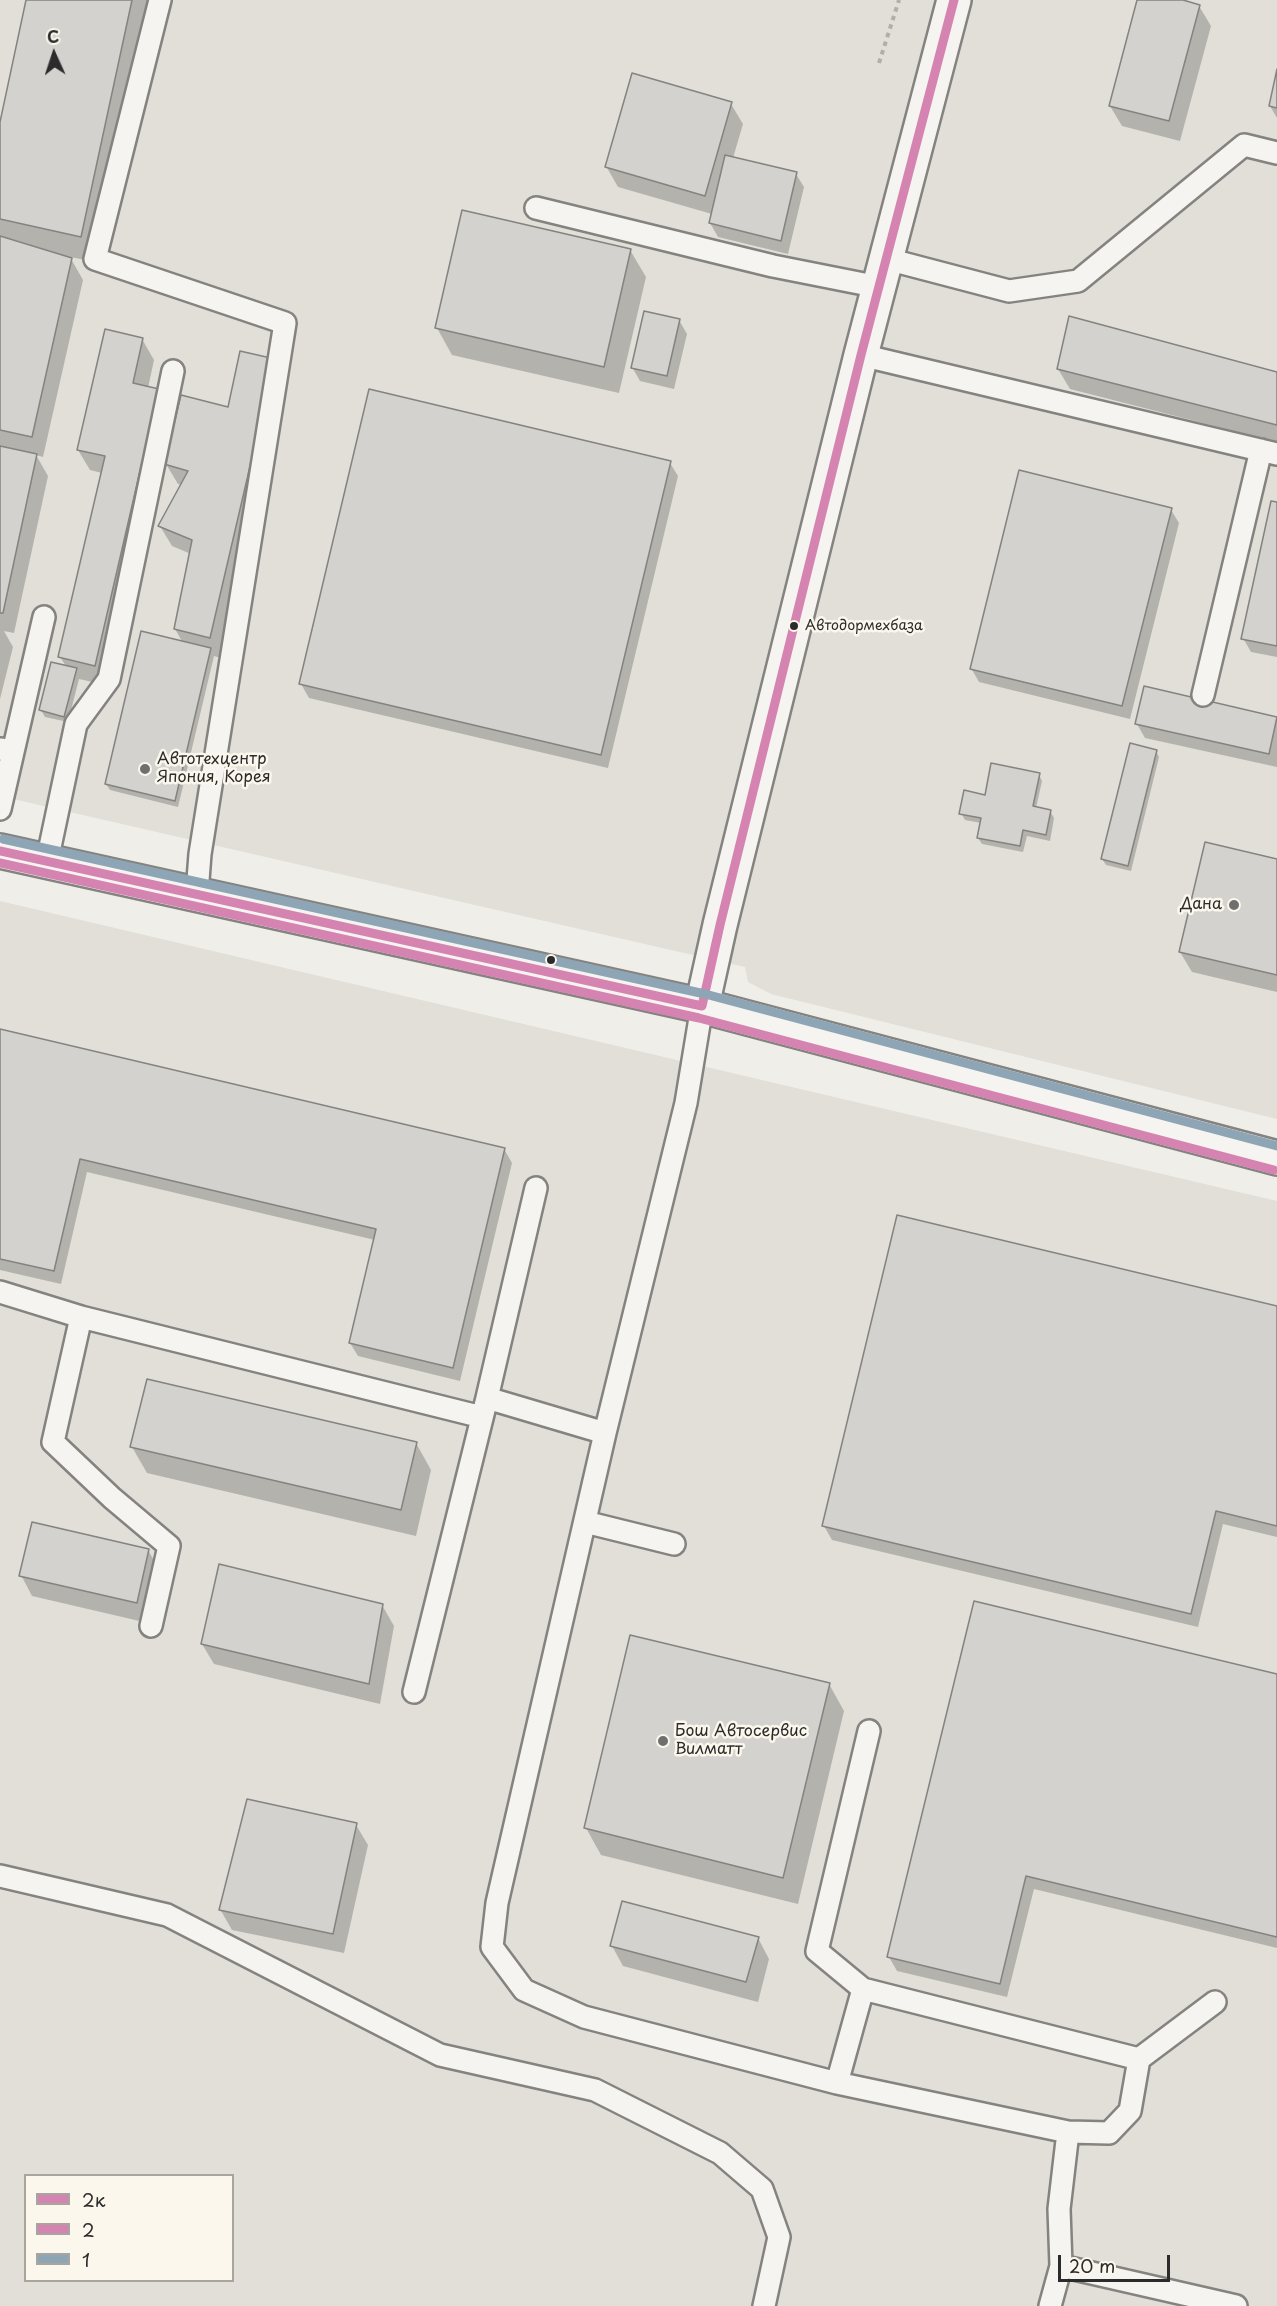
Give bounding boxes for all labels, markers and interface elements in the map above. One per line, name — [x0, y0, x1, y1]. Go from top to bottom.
north arrow — [24, 24, 84, 84]
text: С — [46, 24, 60, 48]
place label: Автодормехбаза — [805, 618, 923, 634]
marker: Автодормехбаза — [788, 620, 800, 632]
place label: Автотехцентр Япония, Корея — [157, 750, 271, 788]
marker: Автотехцентр Япония, Корея — [138, 762, 152, 776]
place label: Дана — [1180, 895, 1222, 915]
marker: Дана — [1227, 898, 1241, 912]
unlabelled marker — [545, 954, 557, 966]
place label: Бош Автосервис Вилматт — [675, 1722, 807, 1760]
marker: Бош Автосервис Вилматт — [656, 1734, 670, 1748]
legend — [24, 2174, 234, 2282]
text: 2к — [82, 2186, 105, 2213]
text: 2 — [82, 2216, 95, 2243]
scale bar — [1061, 2243, 1174, 2281]
text: 1 — [82, 2246, 90, 2273]
text: 20 m — [1069, 2252, 1115, 2279]

